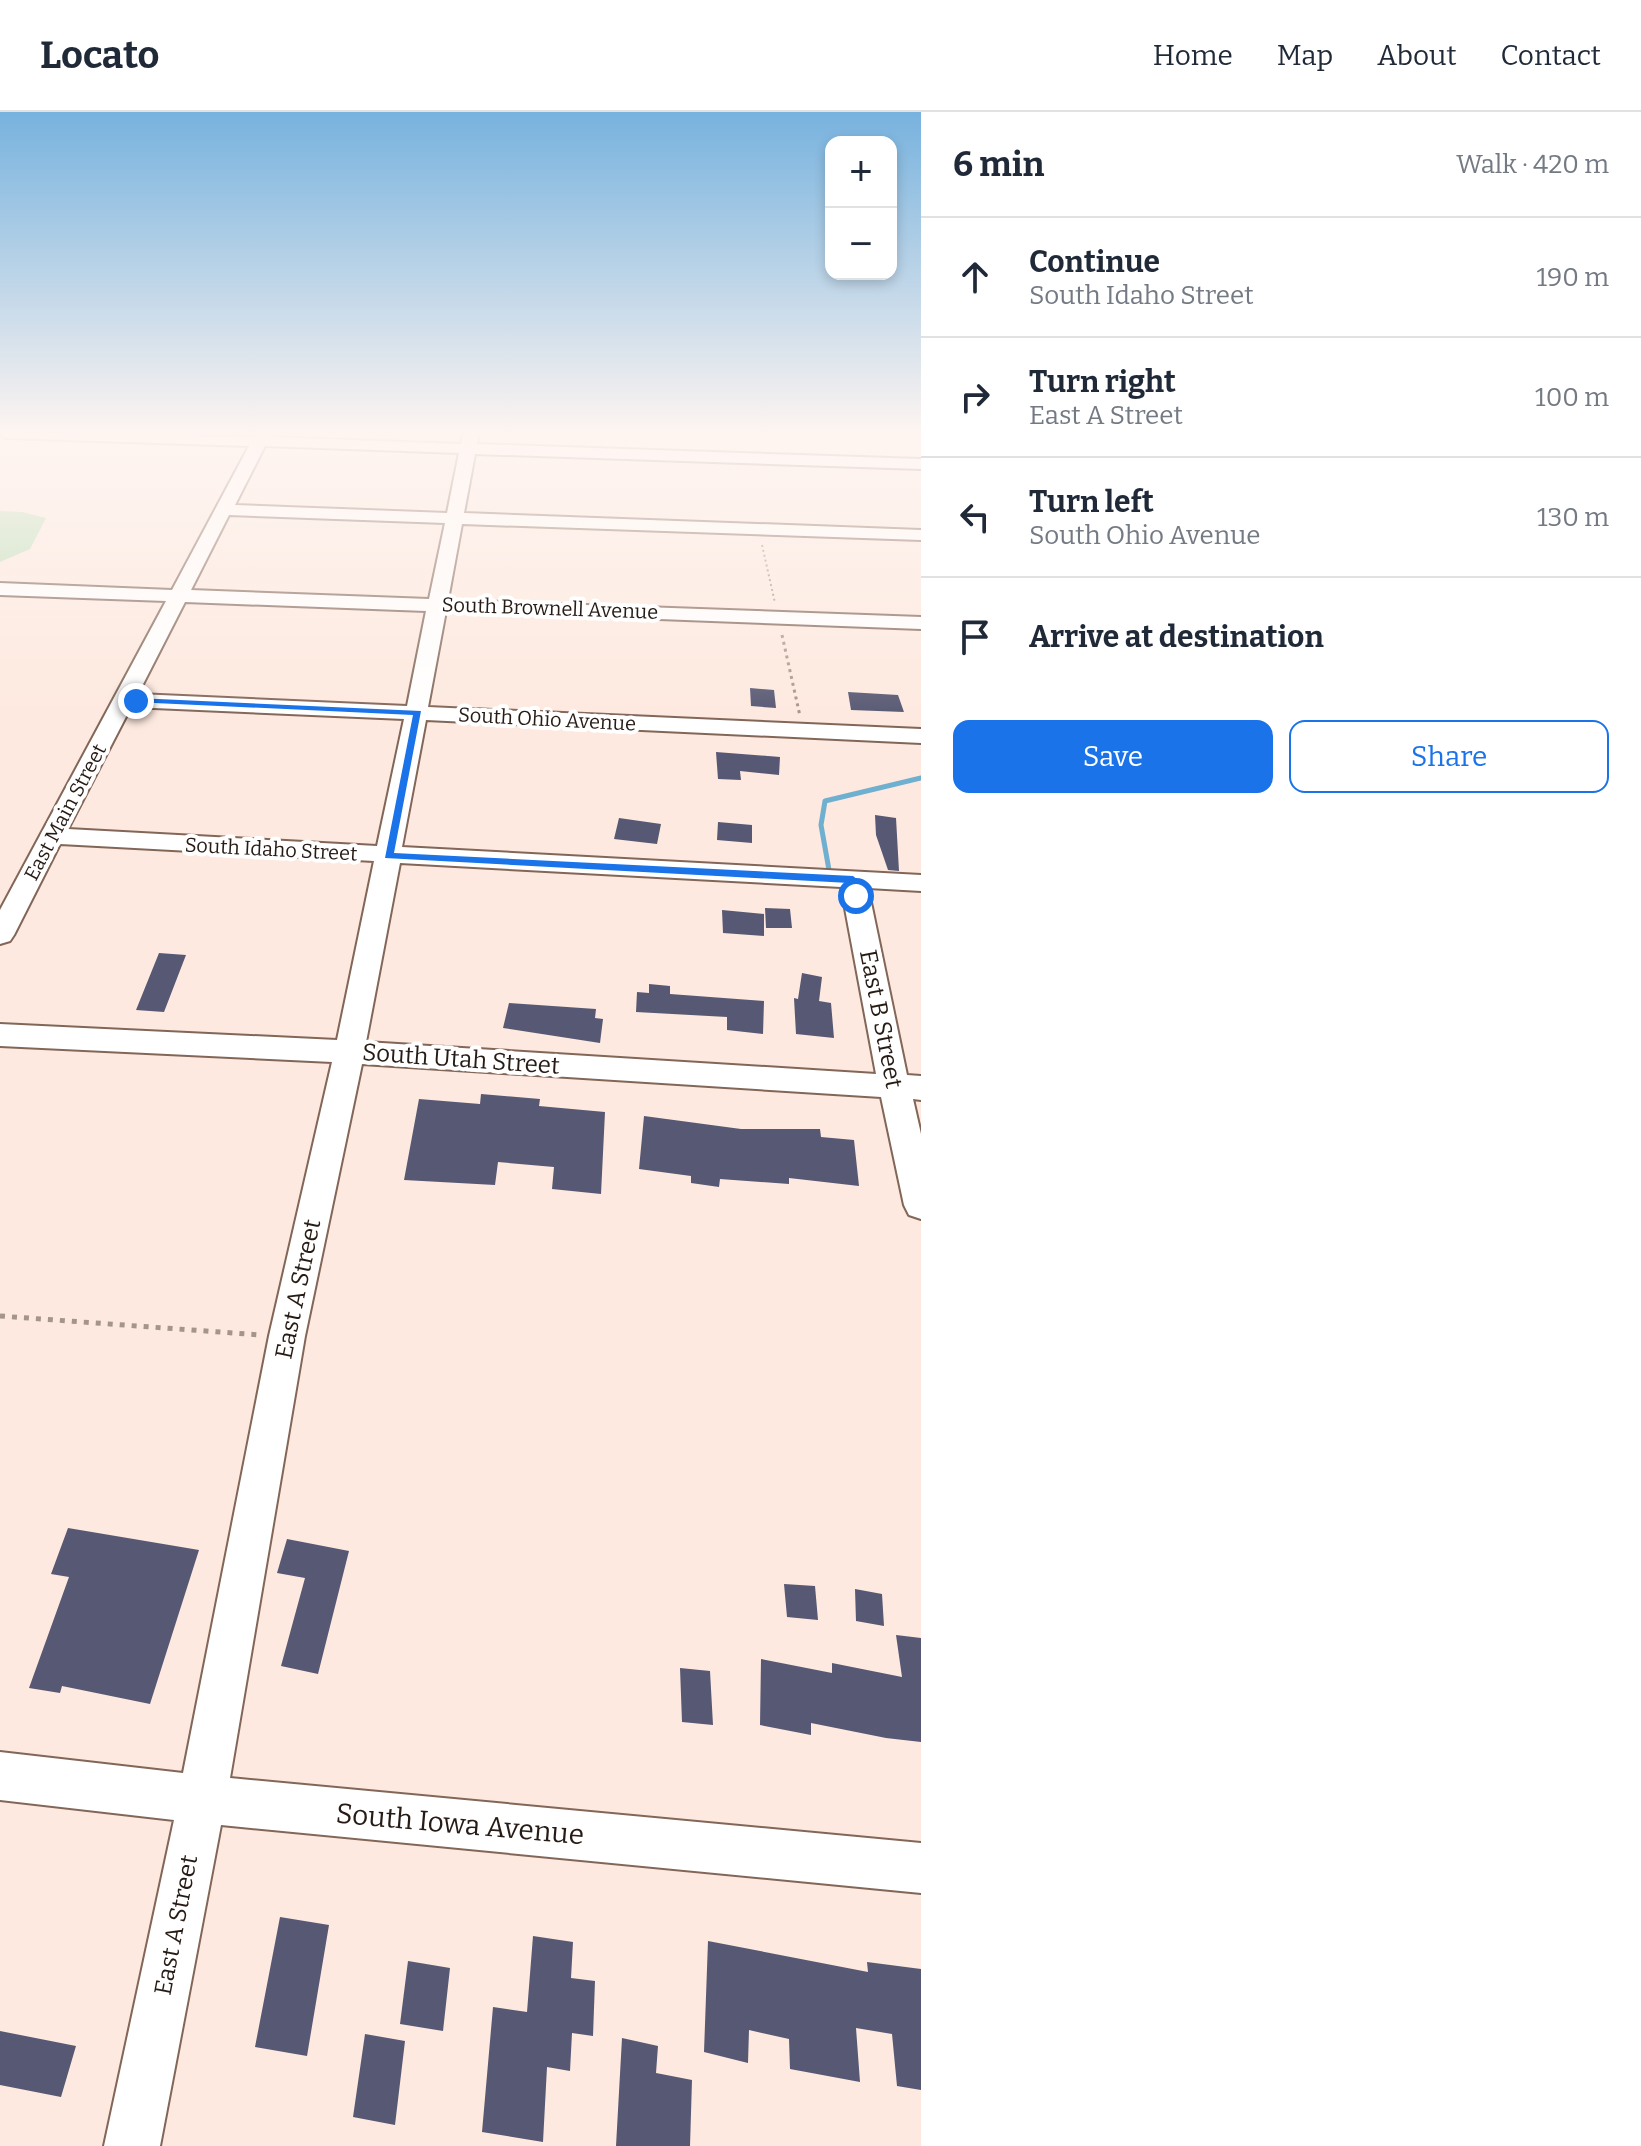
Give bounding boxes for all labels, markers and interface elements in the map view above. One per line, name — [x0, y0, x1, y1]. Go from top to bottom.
text: Locato — [40, 32, 159, 78]
text: Home — [1153, 39, 1233, 72]
text: Map — [1277, 39, 1333, 72]
text: About — [1377, 39, 1457, 72]
text: Contact — [1501, 39, 1601, 72]
map controls — [825, 136, 897, 280]
button: + — [825, 136, 897, 208]
text: 6 min — [953, 144, 1044, 185]
text: Walk · 420 m — [1456, 149, 1609, 180]
button: − — [825, 208, 897, 280]
text: Continue — [1029, 244, 1160, 280]
icon: ahead — [953, 255, 997, 299]
text: 190 m — [1537, 262, 1609, 293]
text: South Idaho Street — [1029, 280, 1254, 311]
text: Turn right — [1029, 364, 1176, 400]
icon: right — [953, 375, 997, 419]
text: 100 m — [1535, 382, 1609, 413]
text: East A Street — [1029, 400, 1183, 431]
text: Turn left — [1029, 484, 1154, 520]
icon: left — [953, 495, 997, 539]
text: 130 m — [1537, 502, 1609, 533]
text: South Ohio Avenue — [1029, 520, 1261, 551]
street label: South Brownell Avenue — [441, 592, 659, 624]
icon: arrive — [953, 615, 997, 659]
text: Arrive at destination — [1029, 619, 1324, 655]
route end — [118, 683, 154, 719]
street label: South Ohio Avenue — [457, 702, 637, 736]
button: Save — [953, 720, 1273, 793]
button: Share — [1289, 720, 1609, 793]
street label: East Main Street — [19, 740, 111, 884]
street label: South Idaho Street — [184, 832, 358, 866]
route start — [838, 878, 874, 914]
street label: East B Street — [854, 947, 908, 1091]
street label: South Utah Street — [361, 1038, 561, 1080]
street label: East A Street — [270, 1216, 327, 1361]
street label: South Iowa Avenue — [335, 1797, 585, 1851]
street label: East A Street — [149, 1852, 203, 1997]

